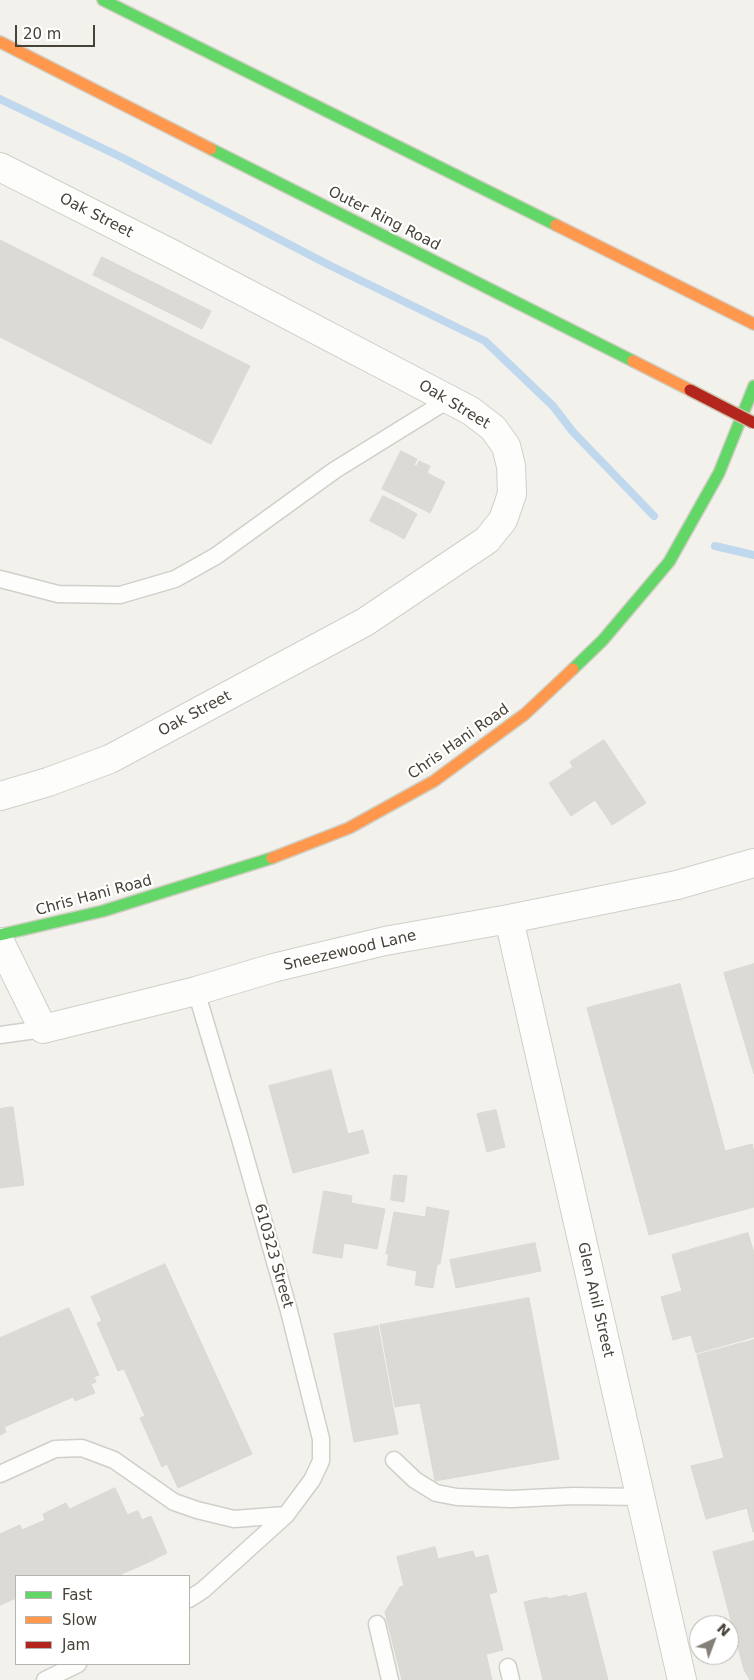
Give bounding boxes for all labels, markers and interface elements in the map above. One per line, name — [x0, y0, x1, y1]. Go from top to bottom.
scale bar — [18, 15, 98, 47]
text: 20 m — [23, 25, 61, 43]
street label: Outer Ring Road — [325, 183, 443, 255]
street label: Oak Street — [56, 190, 136, 242]
street label: Oak Street — [415, 377, 493, 433]
street label: Oak Street — [155, 687, 235, 741]
street label: Chris Hani Road — [405, 700, 513, 784]
street label: Chris Hani Road — [34, 872, 154, 920]
street label: Sneezewood Lane — [282, 927, 418, 975]
street label: 610323 Street — [250, 1202, 296, 1310]
street label: Glen Anil Street — [573, 1241, 617, 1359]
legend — [15, 1575, 190, 1665]
text: Fast — [62, 1586, 92, 1604]
text: Slow — [62, 1611, 97, 1629]
north arrow — [689, 1615, 739, 1665]
text: N — [714, 1620, 733, 1640]
text: Jam — [62, 1636, 90, 1654]

